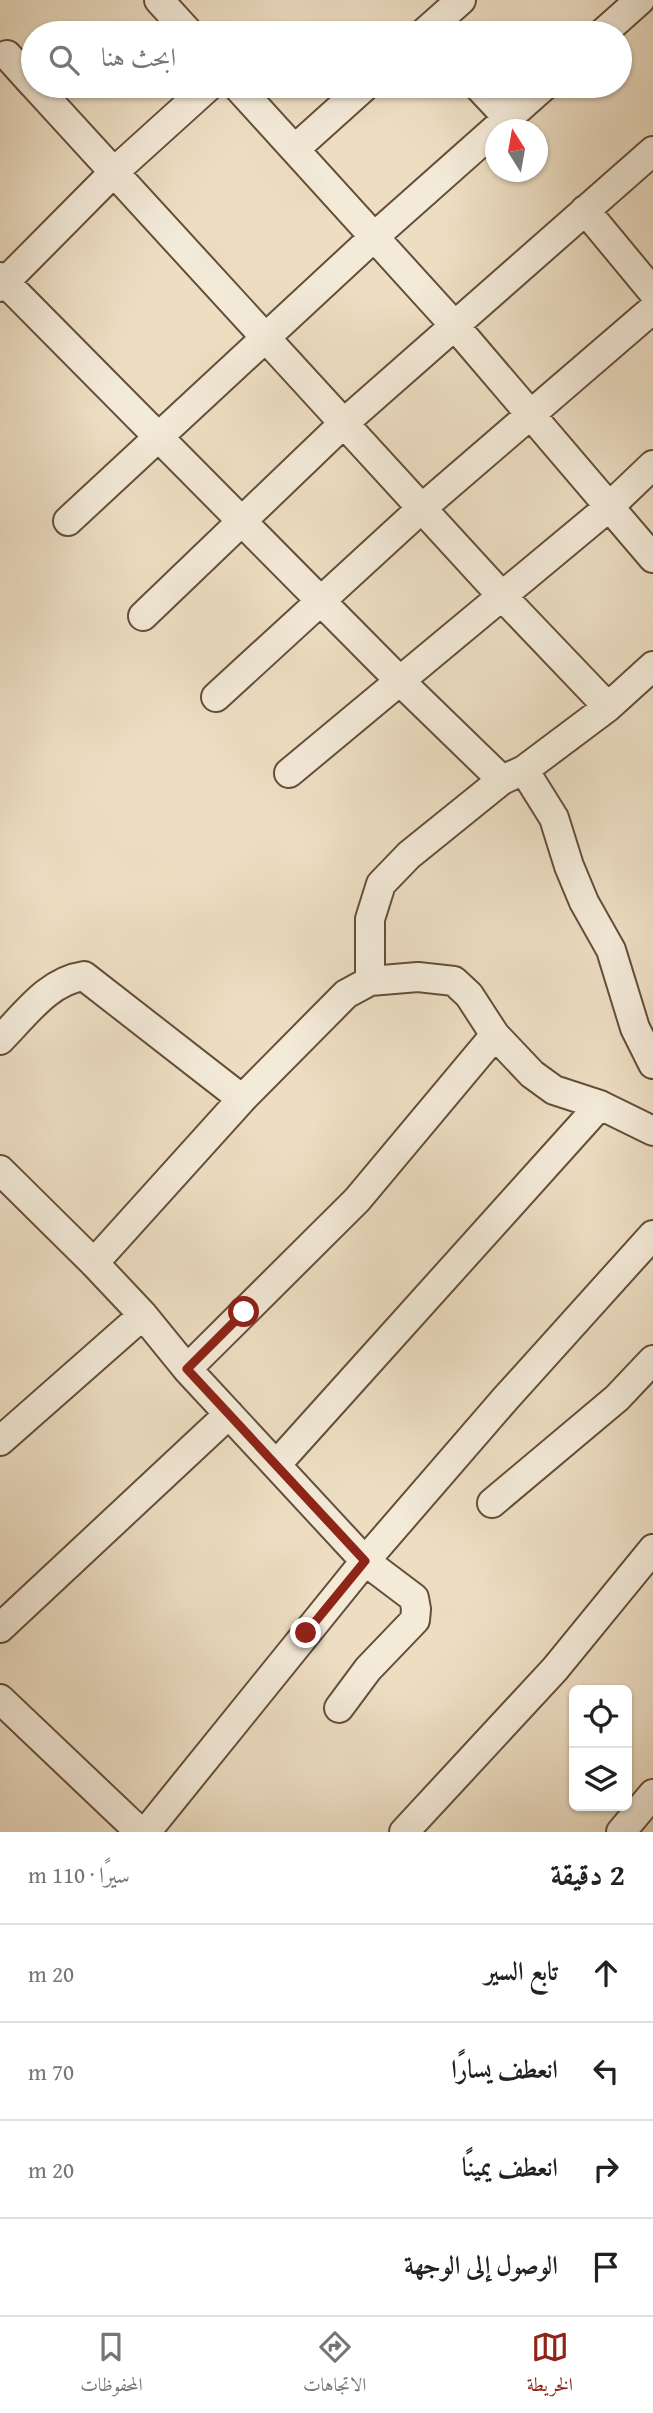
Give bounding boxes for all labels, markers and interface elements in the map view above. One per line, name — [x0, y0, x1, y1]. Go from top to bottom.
search box — [21, 21, 632, 98]
text: ابحث هنا — [101, 37, 176, 76]
icon: search — [45, 41, 83, 79]
north arrow — [485, 119, 548, 182]
route start — [228, 1296, 259, 1327]
route end — [290, 1617, 321, 1648]
map controls — [569, 1685, 632, 1811]
button: locate — [569, 1685, 632, 1748]
button: layers — [569, 1748, 632, 1811]
text: 2 دقيقة — [550, 1852, 625, 1896]
text: سيرًا · 110 m — [28, 1858, 130, 1891]
text: تابع السير — [484, 1951, 558, 1990]
icon: ahead — [587, 1954, 625, 1992]
text: 20 m — [28, 1957, 74, 1990]
text: انعطف يسارًا — [451, 2049, 558, 2088]
icon: left — [587, 2052, 625, 2090]
text: 70 m — [28, 2055, 74, 2088]
text: انعطف يمينًا — [462, 2147, 558, 2186]
icon: right — [587, 2150, 625, 2188]
text: 20 m — [28, 2153, 74, 2186]
text: الوصول إلى الوجهة — [404, 2245, 558, 2284]
icon: arrive — [587, 2248, 625, 2286]
tab: المحفوظات — [80, 2328, 143, 2403]
tab: الاتجاهات — [303, 2328, 366, 2403]
tab: الخريطة — [527, 2328, 573, 2403]

